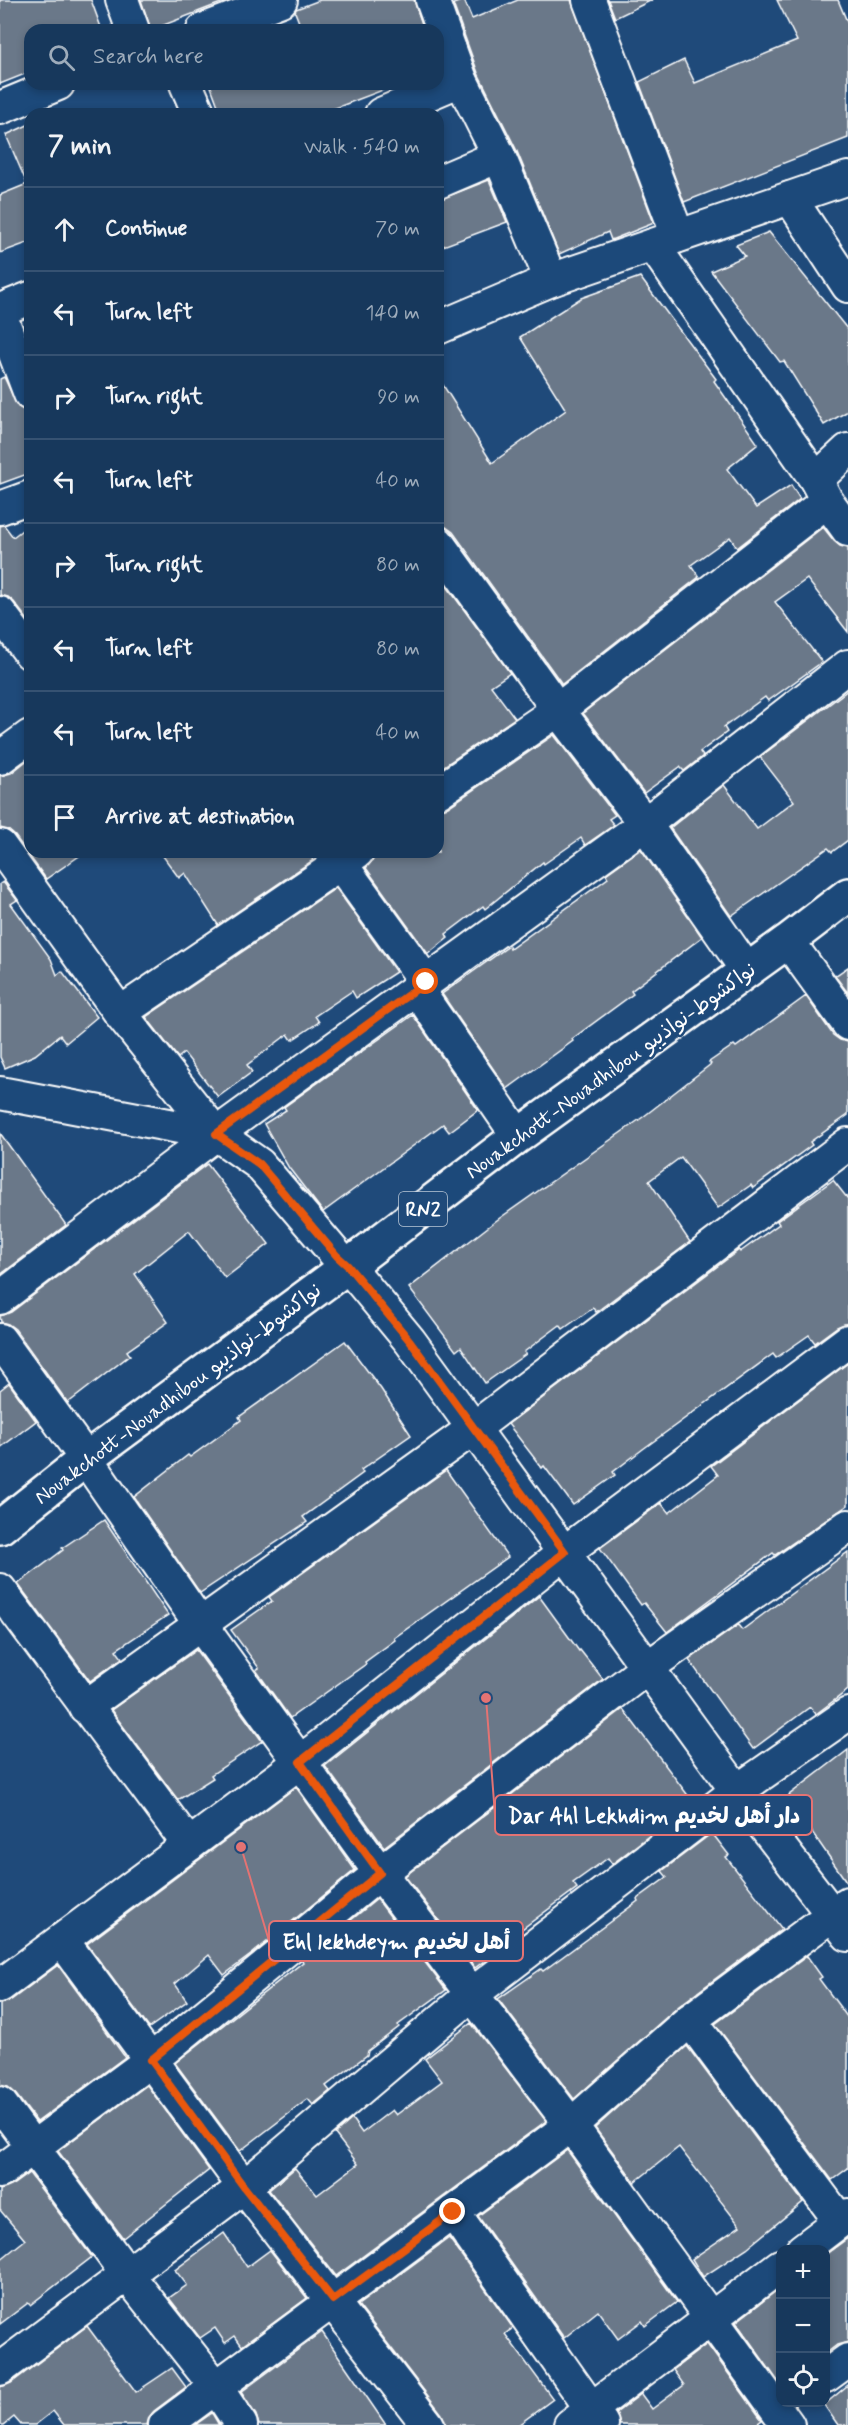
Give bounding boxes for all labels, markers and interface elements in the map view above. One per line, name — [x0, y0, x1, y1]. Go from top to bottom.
search box — [24, 24, 444, 90]
icon: search — [45, 41, 78, 74]
text: Search here — [93, 43, 204, 71]
text: 7 min — [48, 130, 112, 164]
text: Walk · 540 m — [304, 134, 420, 161]
icon: ahead — [48, 213, 81, 246]
text: Continue — [105, 215, 187, 243]
text: 70 m — [375, 216, 420, 243]
icon: left — [48, 297, 81, 330]
text: Turn left — [105, 299, 193, 327]
text: 140 m — [366, 300, 420, 327]
icon: right — [48, 381, 81, 414]
text: Turn right — [105, 383, 203, 411]
text: 90 m — [377, 384, 420, 411]
icon: left — [48, 465, 81, 498]
text: Turn left — [105, 467, 193, 495]
text: 40 m — [376, 468, 420, 495]
icon: right — [48, 549, 81, 582]
text: Turn right — [105, 551, 203, 579]
text: 80 m — [376, 552, 420, 579]
icon: left — [48, 633, 81, 666]
text: Turn left — [105, 635, 193, 663]
text: 80 m — [376, 636, 420, 663]
icon: left — [48, 717, 81, 750]
text: Turn left — [105, 719, 193, 747]
text: 40 m — [376, 720, 420, 747]
icon: arrive — [48, 801, 81, 834]
text: Arrive at destination — [105, 803, 295, 831]
street label: Nouakchott-Nouadhibou نواكشوط-نواذيبو — [460, 956, 763, 1186]
route start — [412, 968, 438, 994]
road number: RN2 — [399, 1192, 447, 1226]
street label: Nouakchott-Nouadhibou نواكشوط-نواذيبو — [29, 1276, 328, 1511]
callout: Dar Ahl Lekhdim دار أهل لخديم — [495, 1795, 812, 1835]
text: Dar Ahl Lekhdim دار أهل لخديم — [508, 1802, 800, 1832]
callout: Ehl lekhdeym أهل لخديم — [269, 1921, 523, 1961]
text: Ehl lekhdeym أهل لخديم — [282, 1928, 510, 1958]
route end — [439, 2198, 465, 2224]
map controls — [776, 2245, 830, 2407]
button: + — [776, 2245, 830, 2299]
button: − — [776, 2299, 830, 2353]
button: locate — [776, 2353, 830, 2407]

